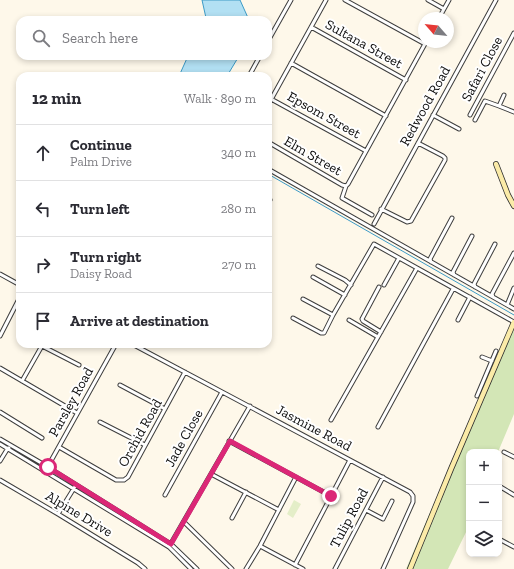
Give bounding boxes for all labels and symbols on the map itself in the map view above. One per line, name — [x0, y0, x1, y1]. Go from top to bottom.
north arrow — [418, 12, 454, 48]
street label: Sultana Street — [322, 16, 406, 73]
street label: Safari Close — [458, 33, 506, 104]
street label: Redwood Road — [396, 63, 454, 149]
street label: Epsom Street — [284, 88, 364, 143]
street label: Elm Street — [281, 133, 346, 180]
street label: Parsley Road — [45, 364, 97, 440]
street label: Orchid Road — [114, 396, 166, 470]
street label: Jasmine Road — [273, 401, 355, 455]
street label: Jade Close — [161, 406, 207, 470]
route start — [39, 458, 57, 476]
street label: Tulip Road — [326, 485, 372, 551]
street label: Alpine Drive — [42, 487, 116, 541]
route end — [322, 487, 340, 505]

